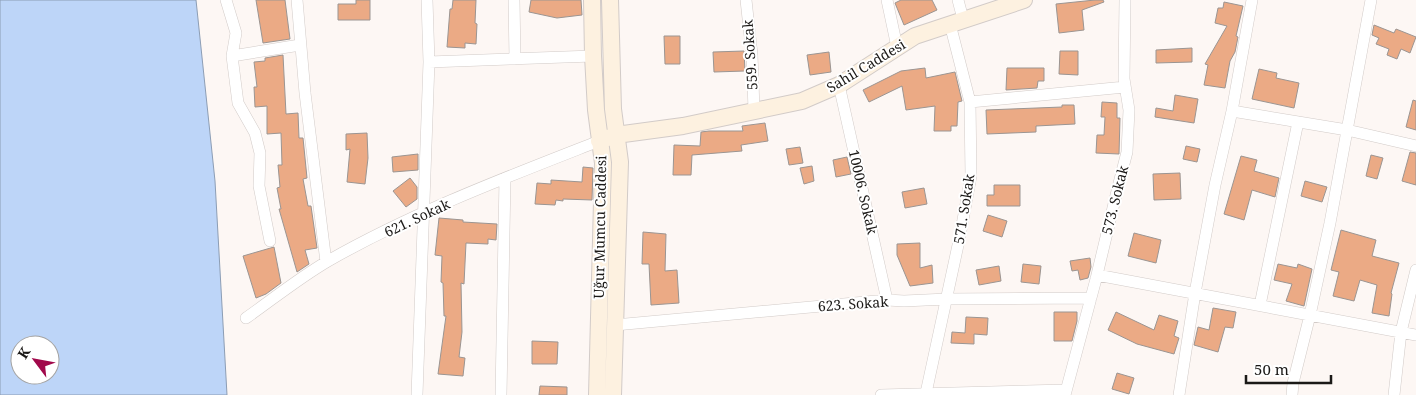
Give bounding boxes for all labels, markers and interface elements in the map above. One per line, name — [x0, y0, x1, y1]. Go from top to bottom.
street label: 559. Sokak — [738, 18, 761, 91]
street label: Sahil Caddesi — [823, 34, 909, 97]
street label: 10006. Sokak — [845, 148, 883, 237]
street label: Uğur Mumcu Caddesi — [589, 155, 610, 299]
street label: 573. Sokak — [1097, 163, 1132, 236]
street label: 571. Sokak — [949, 172, 979, 245]
street label: 621. Sokak — [381, 194, 454, 241]
street label: 623. Sokak — [817, 292, 890, 315]
north arrow — [10, 335, 60, 385]
text: K — [13, 343, 35, 362]
scale bar — [1246, 352, 1331, 384]
text: 50 m — [1254, 359, 1289, 379]

